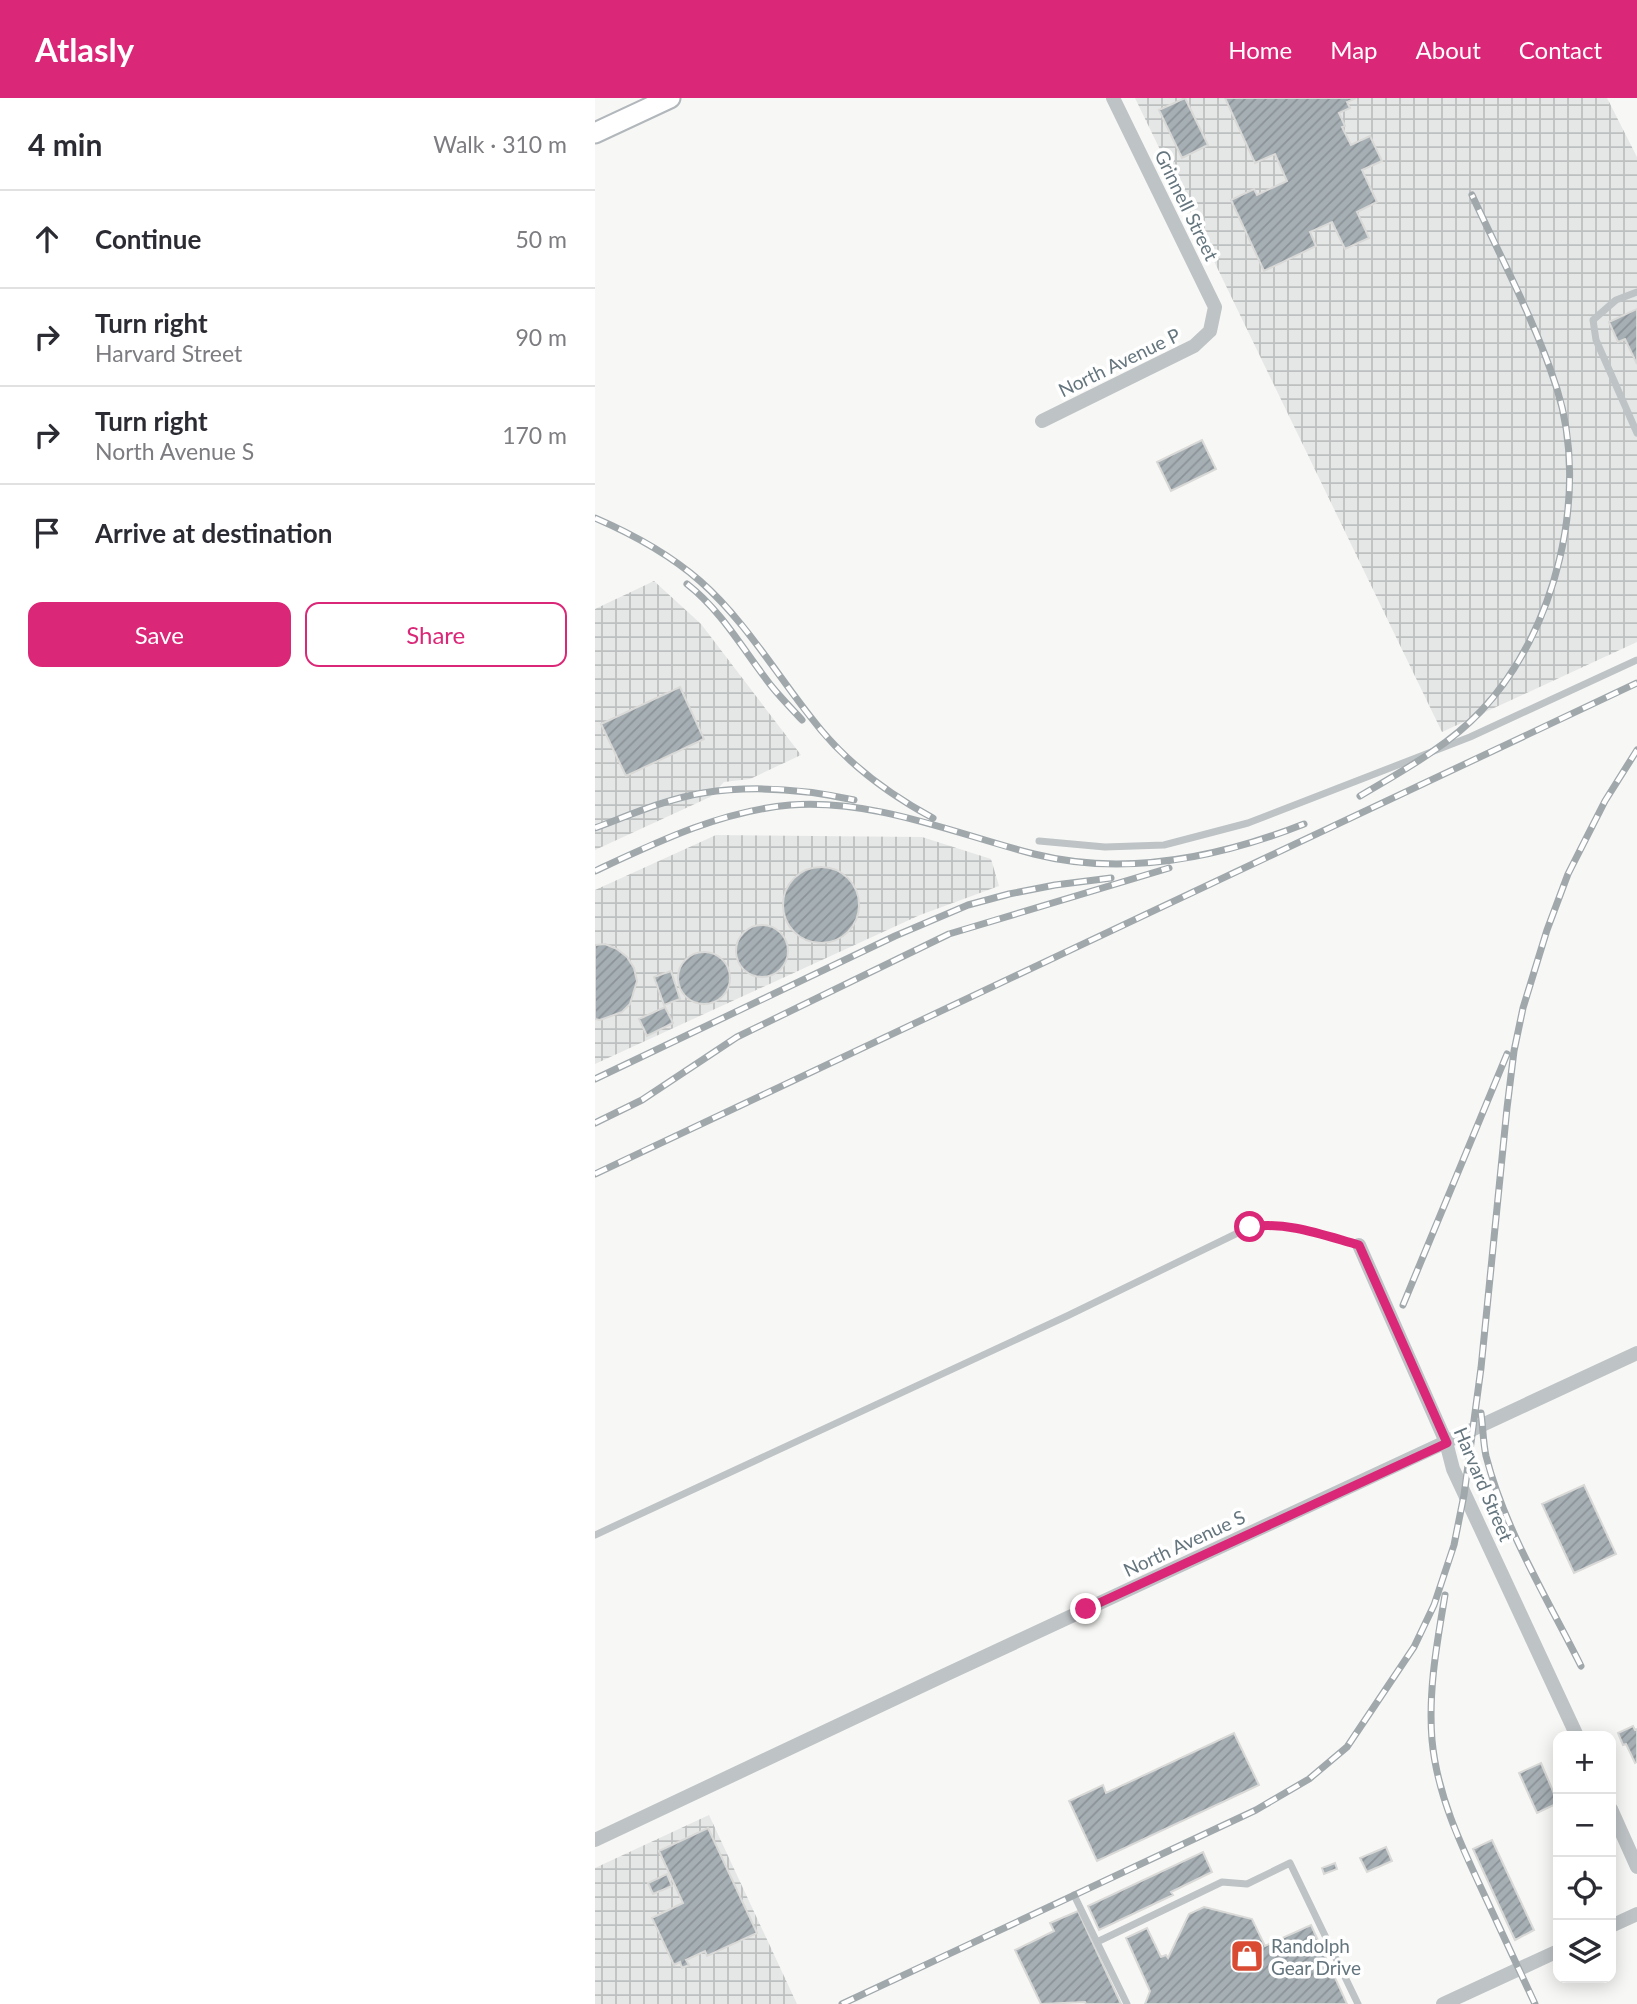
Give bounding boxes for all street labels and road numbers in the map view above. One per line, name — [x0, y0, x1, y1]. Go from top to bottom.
street label: Grinnell Street — [1150, 146, 1224, 264]
street label: North Avenue P — [1054, 323, 1184, 401]
street label: Harvard Street — [1450, 1423, 1518, 1545]
street label: North Avenue S — [1119, 1505, 1249, 1581]

